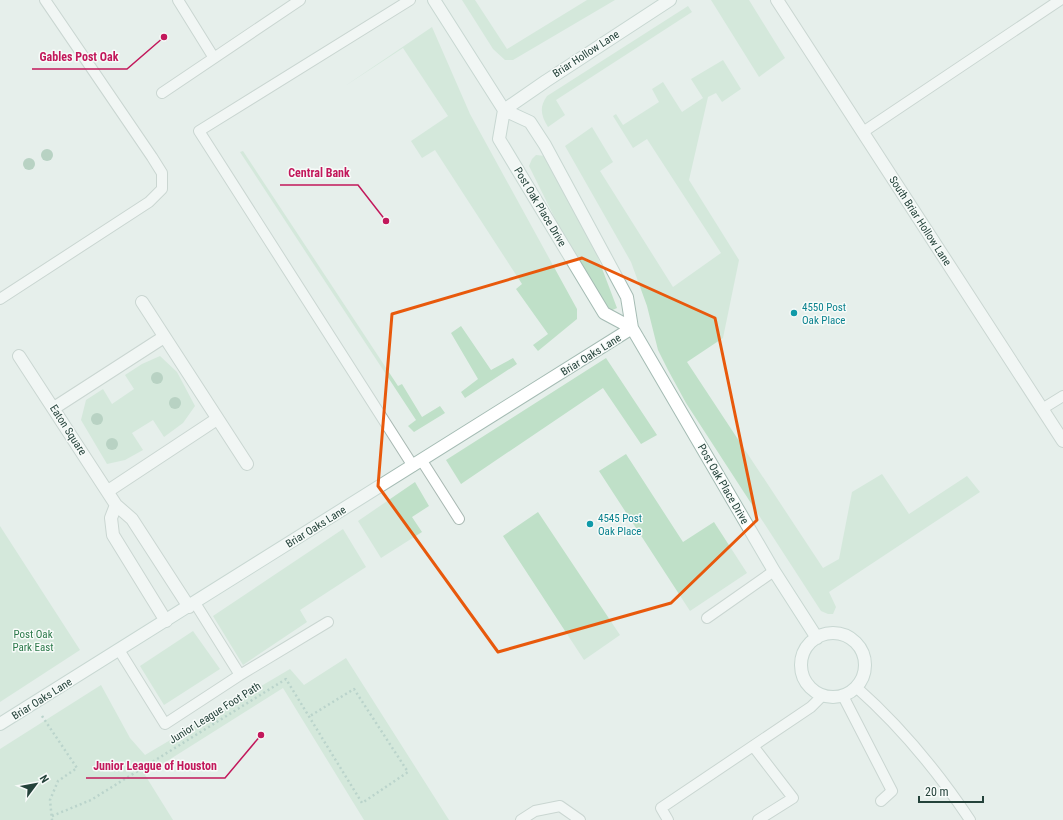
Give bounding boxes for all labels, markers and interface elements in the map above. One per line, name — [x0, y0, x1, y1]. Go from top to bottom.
street label: Briar Hollow Lane — [550, 28, 622, 80]
callout: Gables Post Oak — [32, 45, 127, 69]
text: Gables Post Oak — [40, 50, 119, 64]
callout: Central Bank — [280, 161, 358, 185]
street label: Post Oak Place Drive — [511, 165, 569, 249]
text: Central Bank — [288, 166, 350, 180]
street label: South Briar Hollow Lane — [886, 174, 954, 268]
place label: 4550 Post Oak Place — [802, 301, 846, 327]
marker: 4550 Post Oak Place — [789, 308, 799, 318]
street label: Briar Oaks Lane — [559, 331, 623, 379]
street label: Eaton Square — [47, 402, 89, 458]
street label: Post Oak Place Drive — [695, 442, 751, 526]
street label: Briar Oaks Lane — [284, 503, 348, 551]
place label: 4545 Post Oak Place — [598, 512, 642, 538]
marker: 4545 Post Oak Place — [585, 519, 595, 529]
park label: Post Oak Park East — [12, 628, 54, 654]
street label: Briar Oaks Lane — [10, 675, 74, 723]
street label: Junior League Foot Path — [167, 679, 263, 747]
callout: Junior League of Houston — [86, 754, 225, 778]
text: Junior League of Houston — [93, 759, 217, 773]
north arrow — [16, 764, 56, 804]
text: N — [37, 773, 51, 785]
scale bar — [919, 778, 983, 804]
text: 20 m — [925, 785, 949, 799]

